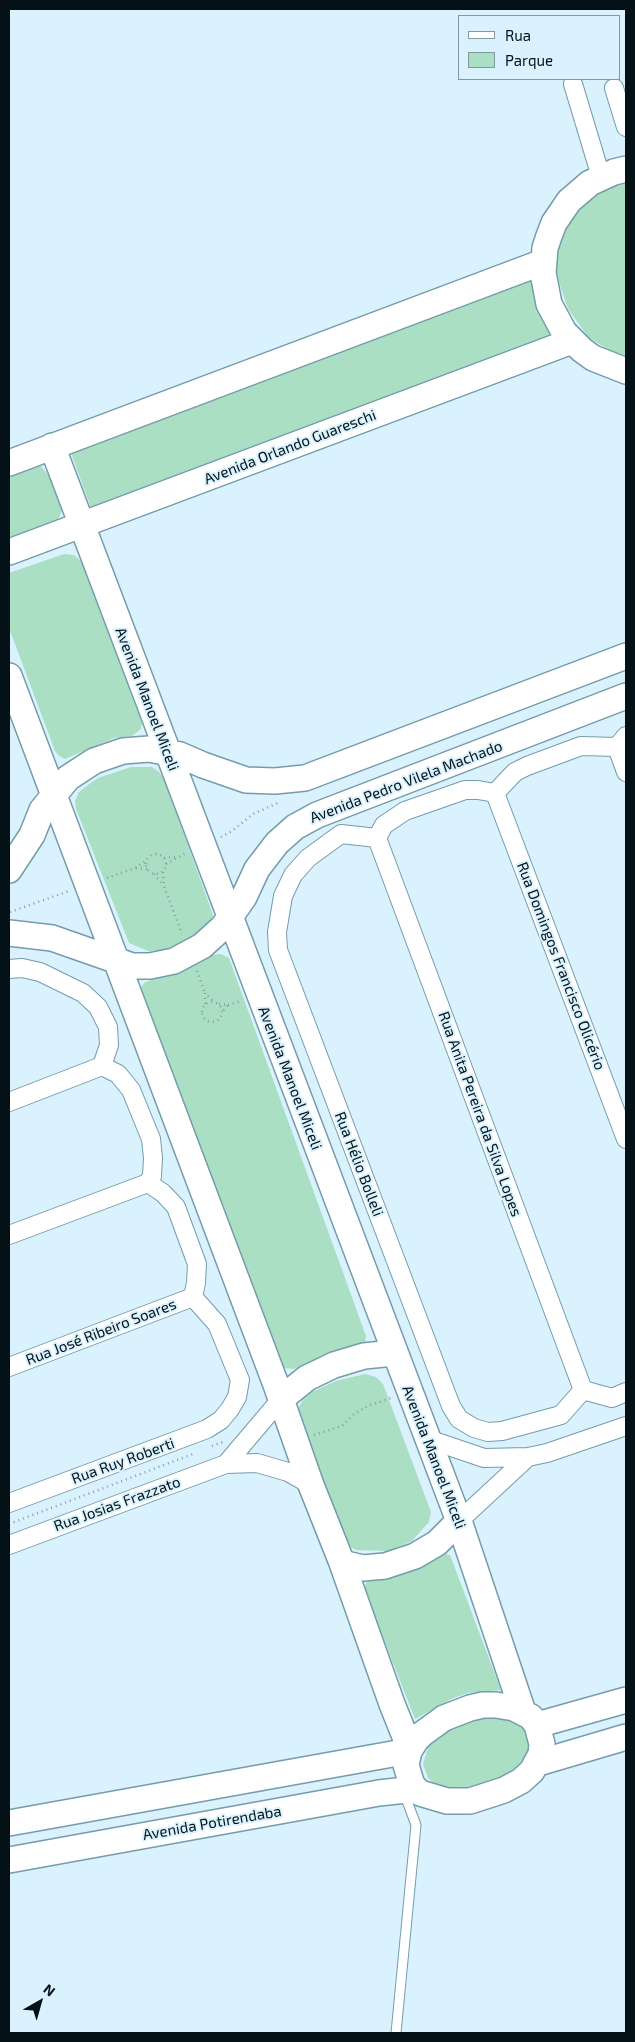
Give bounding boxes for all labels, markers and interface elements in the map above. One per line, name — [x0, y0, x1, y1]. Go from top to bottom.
legend — [458, 15, 620, 80]
text: Rua — [505, 26, 531, 44]
text: Parque — [505, 51, 553, 69]
street label: Avenida Orlando Guareschi — [201, 406, 379, 488]
street label: Avenida Manoel Miceli — [111, 625, 183, 773]
street label: Avenida Pedro Vilela Machado — [307, 737, 505, 827]
street label: Rua Domingos Francisco Olicério — [513, 859, 609, 1073]
street label: Avenida Manoel Miceli — [254, 1004, 326, 1152]
street label: Rua Anita Pereira da Silva Lopes — [434, 1009, 526, 1219]
street label: Rua Hélio Bolleli — [331, 1109, 387, 1219]
street label: Rua José Ribeiro Soares — [23, 1295, 179, 1369]
street label: Avenida Manoel Miceli — [398, 1383, 470, 1531]
street label: Rua Ruy Roberti — [69, 1434, 177, 1488]
street label: Rua Josias Frazzato — [51, 1473, 183, 1535]
street label: Avenida Potirendaba — [141, 1802, 283, 1844]
north arrow — [15, 1977, 65, 2027]
text: N — [40, 1980, 59, 2000]

